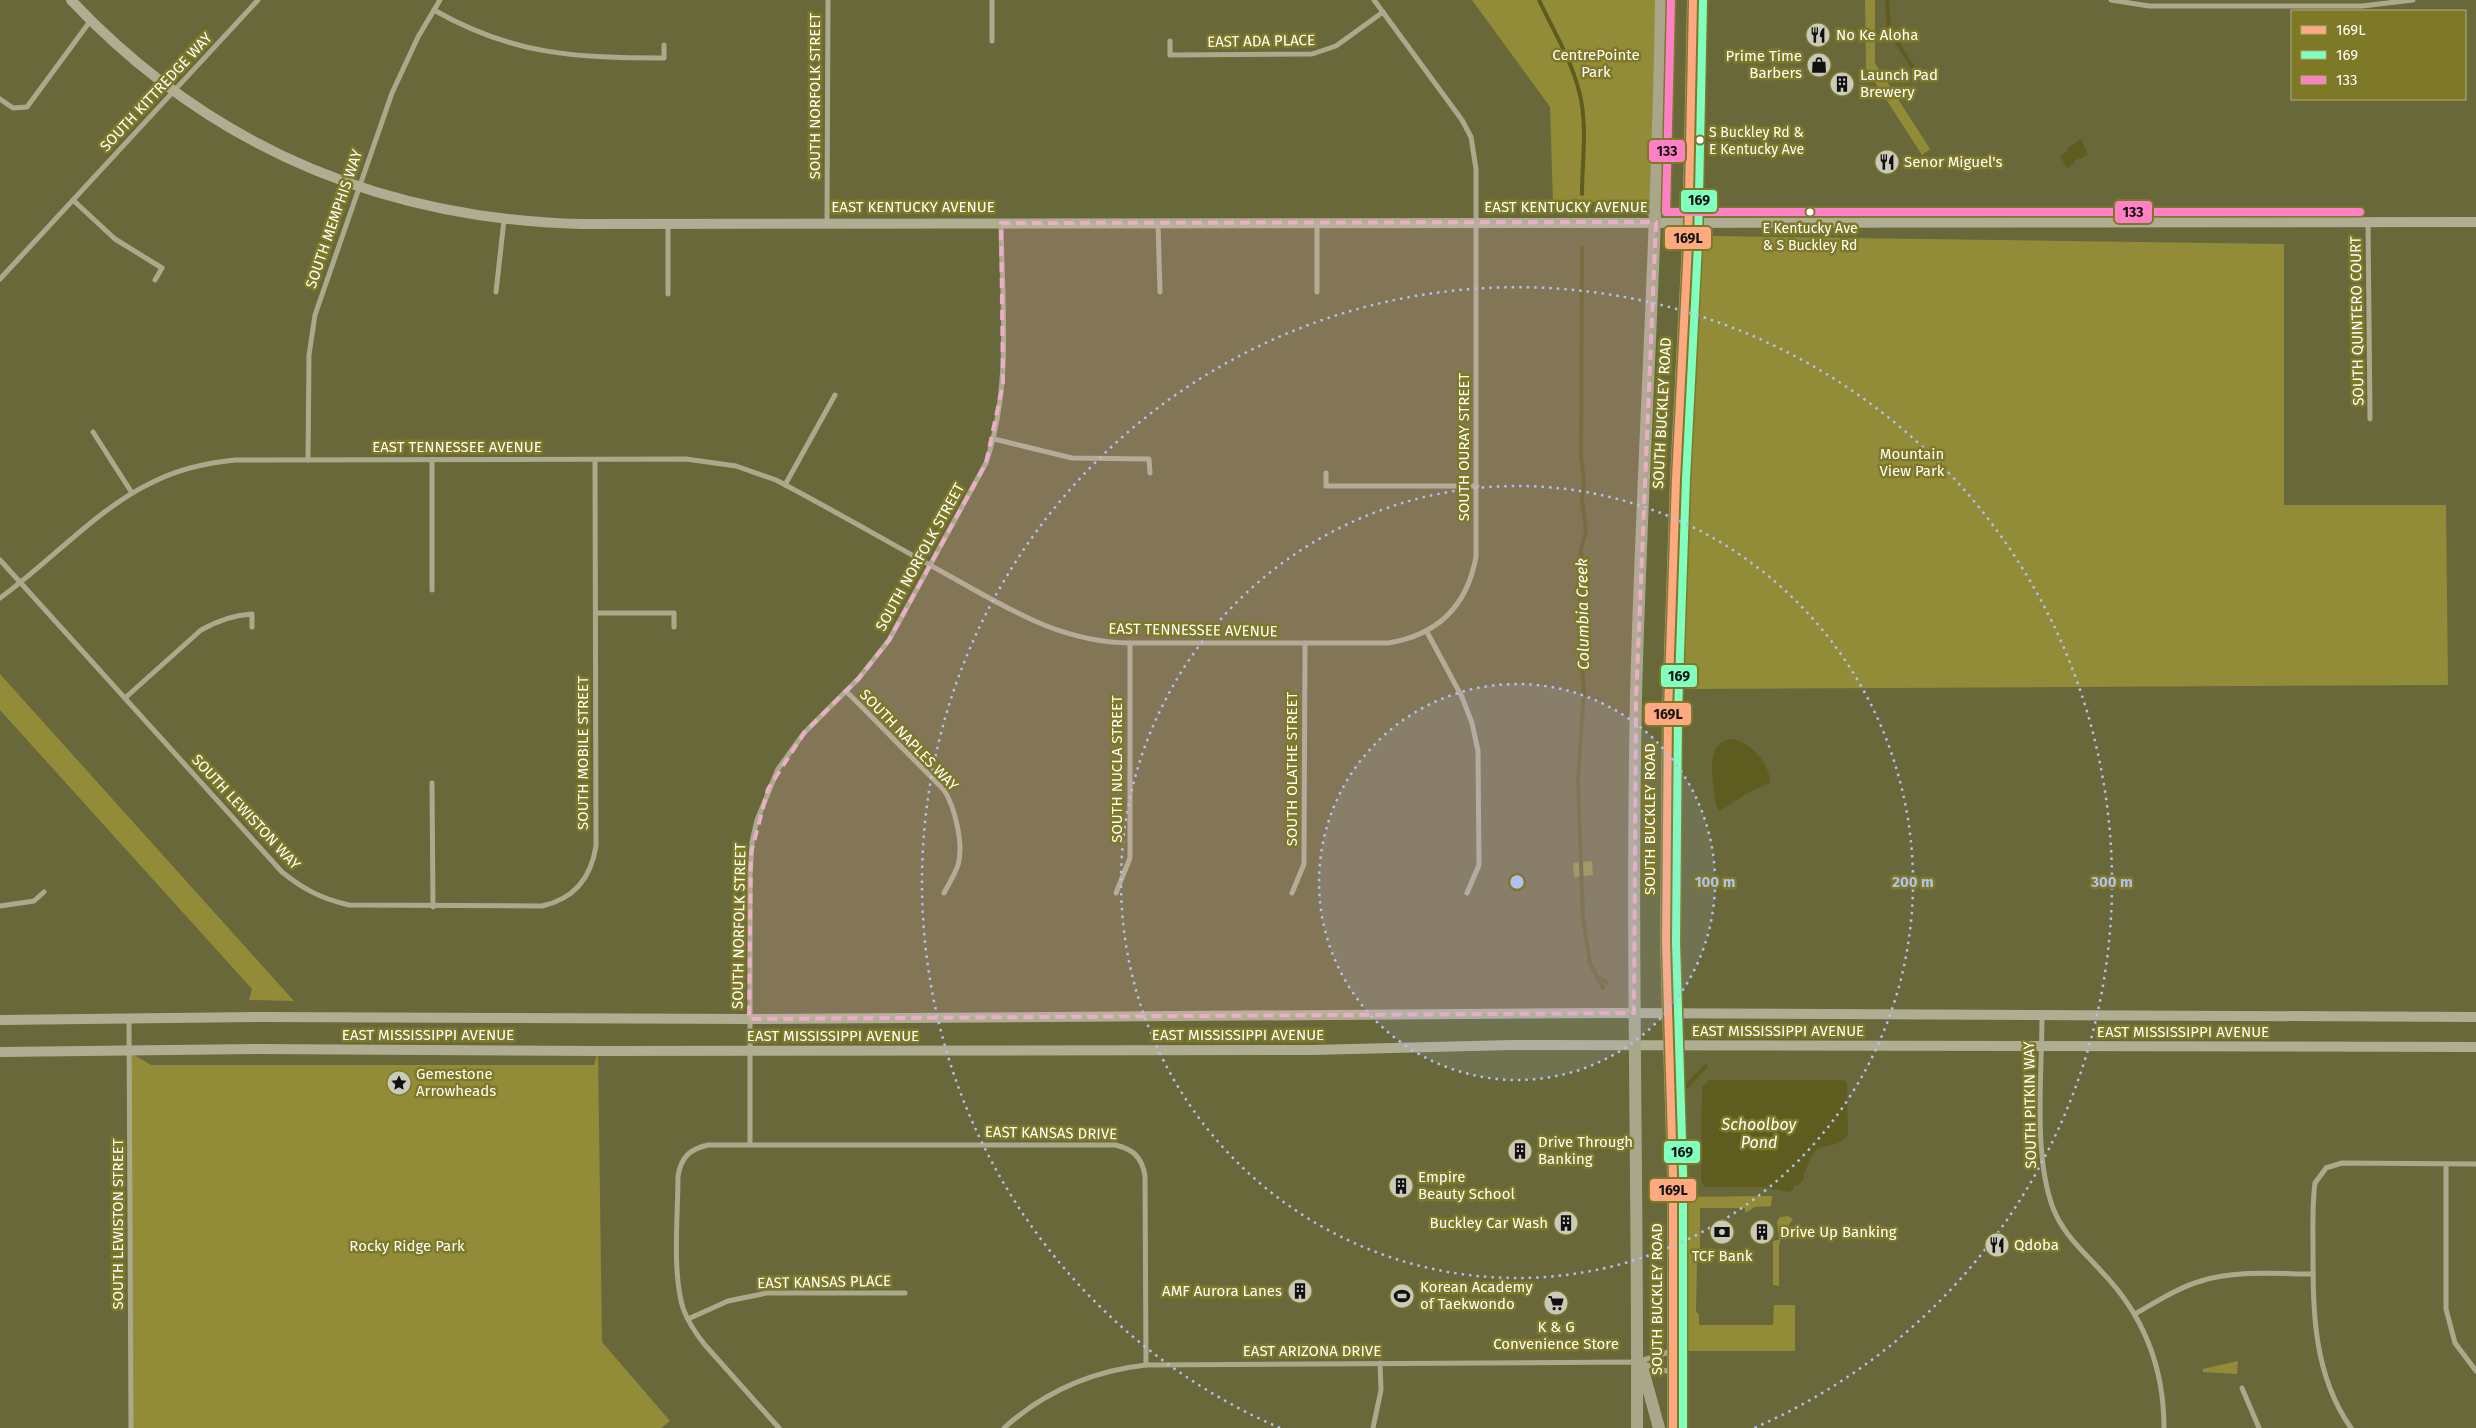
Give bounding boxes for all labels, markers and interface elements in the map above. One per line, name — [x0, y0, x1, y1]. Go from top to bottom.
legend — [2291, 10, 2466, 100]
street label: SOUTH NORFOLK STREET — [806, 13, 824, 179]
text: 169L — [2336, 21, 2366, 39]
restaurant icon: No Ke Aloha — [1805, 22, 1831, 48]
place label: No Ke Aloha — [1836, 26, 1918, 44]
street label: SOUTH KITTREDGE WAY — [96, 28, 216, 155]
street label: EAST ADA PLACE — [1207, 31, 1315, 51]
park label: CentrePointe Park — [1552, 46, 1640, 81]
text: 169 — [2336, 46, 2358, 64]
place label: Prime Time Barbers — [1726, 47, 1802, 82]
shop icon: Prime Time Barbers — [1806, 52, 1832, 78]
place label: Launch Pad Brewery — [1860, 66, 1938, 101]
building icon: Launch Pad Brewery — [1829, 71, 1855, 97]
text: 133 — [2336, 71, 2357, 89]
place label: S Buckley Rd & E Kentucky Ave — [1709, 124, 1804, 158]
marker: S Buckley Rd & E Kentucky Ave — [1695, 135, 1705, 145]
line badge: 133 — [1648, 139, 1686, 163]
text: 133 — [1656, 143, 1678, 160]
street label: SOUTH MEMPHIS WAY — [302, 146, 366, 291]
restaurant icon: Senor Miguel's — [1874, 149, 1900, 175]
place label: Senor Miguel's — [1904, 153, 2002, 171]
line badge: 169 — [1680, 189, 1718, 213]
text: 169 — [1688, 192, 1710, 209]
street label: EAST KENTUCKY AVENUE — [831, 198, 995, 216]
street label: EAST KENTUCKY AVENUE — [1484, 198, 1648, 216]
line badge: 133 — [2114, 200, 2153, 224]
text: 133 — [2122, 204, 2144, 221]
marker: E Kentucky Ave & S Buckley Rd — [1805, 207, 1815, 217]
place label: E Kentucky Ave & S Buckley Rd — [1762, 220, 1858, 254]
line badge: 169L — [1664, 226, 1712, 250]
text: 169L — [1673, 230, 1703, 247]
street label: SOUTH QUINTERO COURT — [2347, 236, 2367, 406]
street label: SOUTH BUCKLEY ROAD — [1649, 337, 1675, 489]
street label: SOUTH OURAY STREET — [1455, 373, 1473, 521]
street label: EAST TENNESSEE AVENUE — [372, 438, 542, 456]
park label: Mountain View Park — [1880, 445, 1945, 480]
street label: SOUTH NORFOLK STREET — [872, 480, 968, 634]
water label: Columbia Creek — [1572, 558, 1593, 670]
street label: EAST TENNESSEE AVENUE — [1108, 620, 1278, 640]
line badge: 169 — [1660, 664, 1698, 688]
text: 169 — [1668, 668, 1690, 685]
street label: SOUTH MOBILE STREET — [574, 676, 592, 830]
street label: SOUTH NAPLES WAY — [856, 686, 963, 795]
street label: SOUTH OLATHE STREET — [1283, 691, 1301, 846]
street label: SOUTH NUCLA STREET — [1108, 695, 1126, 843]
line badge: 169L — [1644, 702, 1692, 726]
text: 169L — [1653, 706, 1683, 723]
street label: SOUTH BUCKLEY ROAD — [1641, 743, 1659, 895]
street label: SOUTH LEWISTON WAY — [188, 751, 305, 874]
street label: SOUTH NORFOLK STREET — [729, 842, 749, 1009]
centre of rings — [1508, 873, 1526, 891]
text: 100 m — [1695, 873, 1735, 891]
text: 200 m — [1892, 873, 1934, 891]
text: 300 m — [2090, 873, 2133, 891]
street label: EAST MISSISSIPPI AVENUE — [1692, 1022, 1864, 1040]
street label: EAST MISSISSIPPI AVENUE — [2097, 1023, 2269, 1041]
street label: EAST MISSISSIPPI AVENUE — [342, 1026, 514, 1044]
street label: EAST MISSISSIPPI AVENUE — [1152, 1026, 1324, 1044]
street label: EAST MISSISSIPPI AVENUE — [747, 1027, 919, 1045]
street label: SOUTH PITKIN WAY — [2020, 1040, 2040, 1169]
place label: Gemestone Arrowheads — [416, 1065, 496, 1100]
place icon: Gemestone Arrowheads — [386, 1070, 412, 1096]
water label: Schoolboy Pond — [1721, 1115, 1798, 1152]
street label: EAST KANSAS DRIVE — [985, 1123, 1117, 1143]
place label: Drive Through Banking — [1538, 1133, 1633, 1168]
street label: SOUTH LEWISTON STREET — [109, 1138, 127, 1309]
building icon: Drive Through Banking — [1507, 1138, 1533, 1164]
line badge: 169 — [1663, 1140, 1701, 1164]
text: 169 — [1671, 1144, 1693, 1161]
place label: Empire Beauty School — [1418, 1168, 1515, 1203]
building icon: Empire Beauty School — [1388, 1173, 1414, 1199]
line badge: 169L — [1649, 1178, 1697, 1202]
text: 169L — [1658, 1182, 1688, 1199]
building icon: Buckley Car Wash — [1553, 1210, 1579, 1236]
place label: Buckley Car Wash — [1430, 1214, 1548, 1232]
bank icon: TCF Bank — [1709, 1219, 1735, 1245]
building icon: Drive Up Banking — [1749, 1219, 1775, 1245]
street label: SOUTH BUCKLEY ROAD — [1648, 1223, 1666, 1375]
place label: Drive Up Banking — [1780, 1223, 1897, 1241]
restaurant icon: Qdoba — [1984, 1232, 2010, 1258]
place label: Qdoba — [2014, 1236, 2059, 1254]
park label: Rocky Ridge Park — [349, 1237, 465, 1255]
place label: TCF Bank — [1692, 1247, 1753, 1265]
street label: EAST KANSAS PLACE — [757, 1272, 891, 1292]
building icon: AMF Aurora Lanes — [1287, 1278, 1313, 1304]
place label: Korean Academy of Taekwondo — [1420, 1278, 1533, 1313]
place label: AMF Aurora Lanes — [1162, 1282, 1282, 1300]
sports icon: Korean Academy of Taekwondo — [1389, 1283, 1415, 1309]
supermarket icon: K & G Convenience Store — [1543, 1290, 1569, 1316]
place label: K & G Convenience Store — [1493, 1318, 1619, 1353]
street label: EAST ARIZONA DRIVE — [1243, 1342, 1381, 1360]

